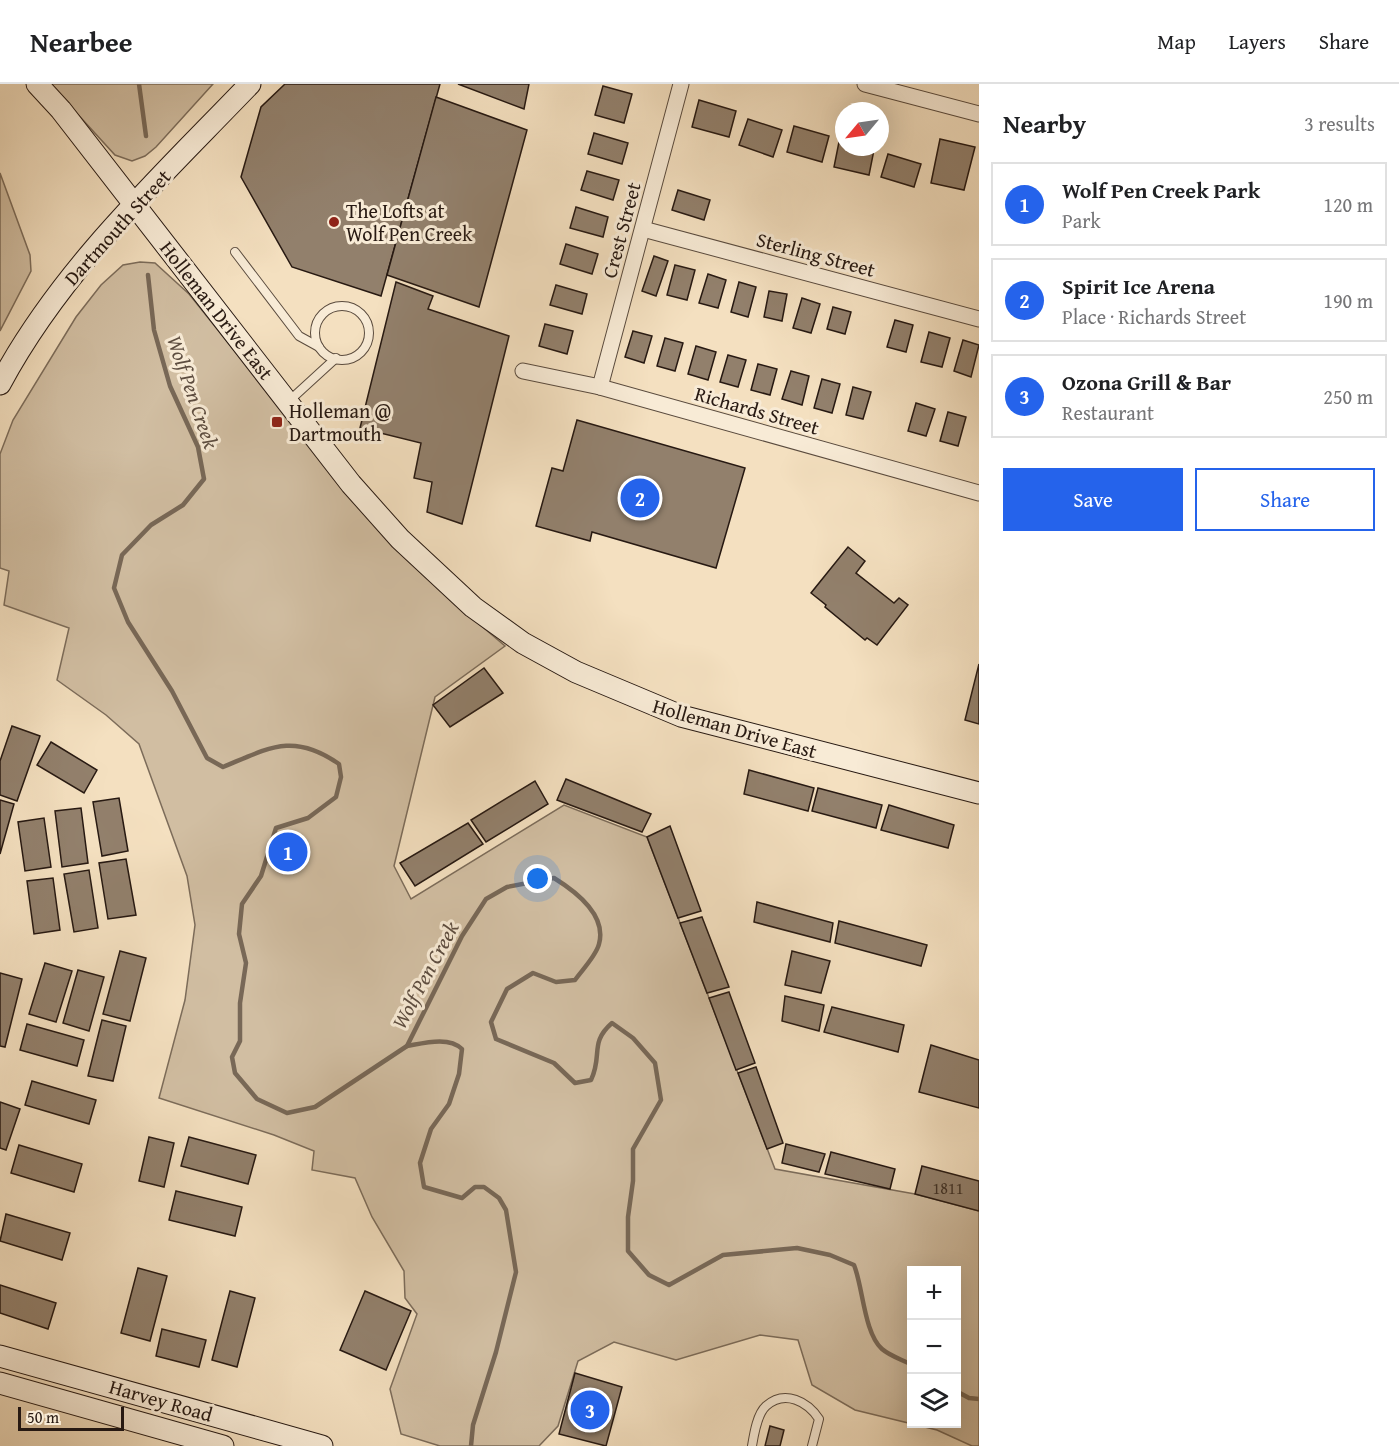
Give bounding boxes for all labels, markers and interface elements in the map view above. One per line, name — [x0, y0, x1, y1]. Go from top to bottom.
text: Nearbee — [30, 21, 133, 62]
text: Map — [1157, 26, 1196, 57]
text: Layers — [1229, 26, 1286, 57]
text: Share — [1319, 26, 1369, 57]
north arrow — [835, 102, 889, 156]
text: Nearby — [1003, 104, 1086, 143]
text: 3 results — [1304, 109, 1375, 138]
street label: Dartmouth Street — [57, 162, 177, 292]
text: Wolf Pen Creek Park — [1062, 174, 1260, 206]
street label: Crest Street — [594, 179, 648, 281]
text: 1 — [1019, 190, 1030, 219]
text: 120 m — [1323, 190, 1373, 219]
place label: The Lofts at Wolf Pen Creek — [346, 196, 473, 248]
text: Park — [1062, 206, 1101, 235]
marker: The Lofts at Wolf Pen Creek — [327, 215, 341, 229]
street label: Sterling Street — [753, 224, 879, 284]
street label: Holleman Drive East — [153, 234, 281, 386]
text: Spirit Ice Arena — [1062, 270, 1215, 302]
text: 2 — [1019, 286, 1030, 315]
text: 190 m — [1323, 286, 1373, 315]
text: Place · Richards Street — [1062, 302, 1246, 331]
water label: Wolf Pen Creek — [159, 331, 227, 453]
text: Ozona Grill & Bar — [1062, 366, 1231, 398]
street label: Richards Street — [691, 378, 823, 442]
text: 3 — [1019, 382, 1030, 411]
text: 250 m — [1323, 382, 1373, 411]
place label: Holleman @ Dartmouth — [289, 396, 391, 448]
text: Restaurant — [1062, 398, 1154, 427]
marker: Holleman @ Dartmouth — [270, 415, 284, 429]
button: Save — [1003, 468, 1183, 531]
button: Share — [1195, 468, 1375, 531]
pin: 2 — [620, 476, 660, 520]
street label: Holleman Drive East — [650, 691, 820, 765]
pin: 1 — [268, 830, 308, 874]
your location — [523, 864, 552, 893]
water label: Wolf Pen Creek — [384, 915, 467, 1034]
house number: 1811 — [933, 1176, 963, 1200]
map controls — [907, 1266, 961, 1428]
button: + — [907, 1266, 961, 1320]
button: − — [907, 1320, 961, 1374]
street label: Harvey Road — [106, 1371, 216, 1429]
button: layers — [907, 1374, 961, 1428]
pin: 3 — [570, 1388, 610, 1432]
scale bar — [18, 1404, 124, 1432]
text: 50 m — [27, 1405, 59, 1429]

